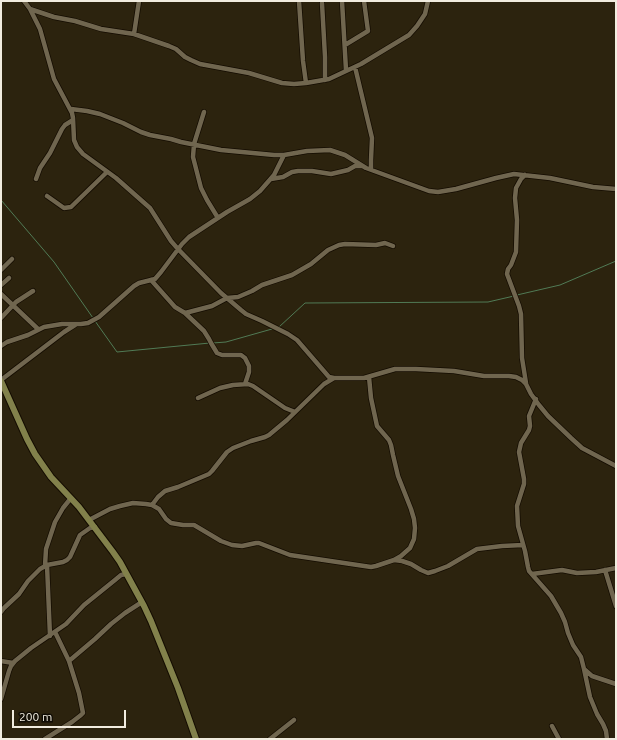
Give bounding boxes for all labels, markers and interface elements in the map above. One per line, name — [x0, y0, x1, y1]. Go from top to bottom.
scale bar — [14, 702, 128, 728]
text: 200 m — [19, 710, 52, 723]

